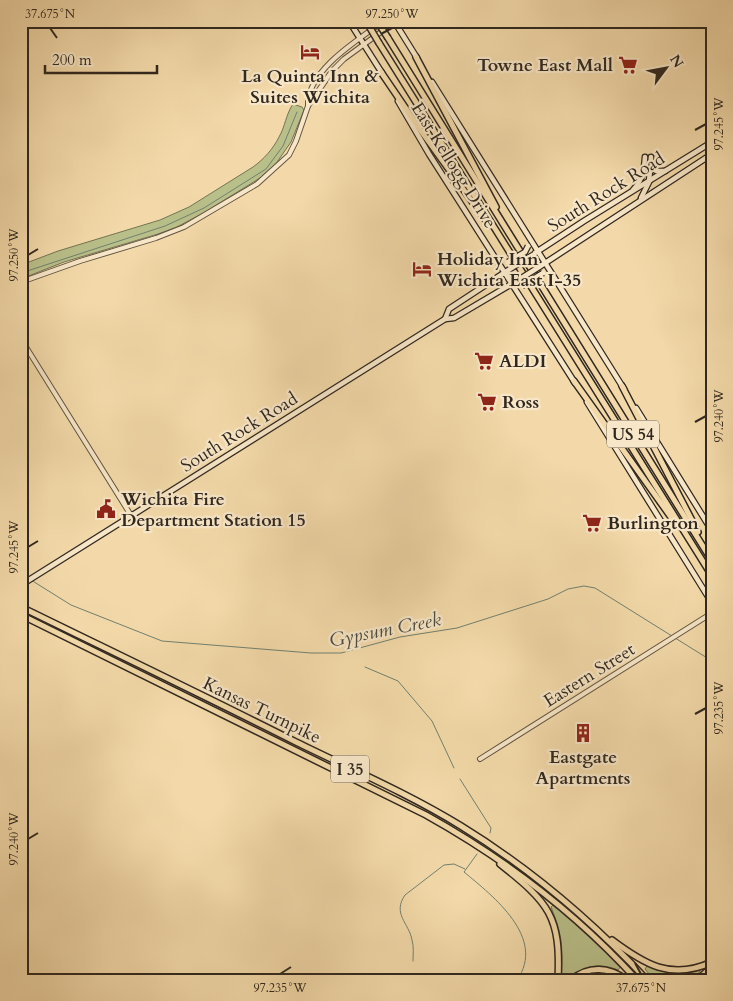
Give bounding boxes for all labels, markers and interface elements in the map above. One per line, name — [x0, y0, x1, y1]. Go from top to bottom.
text: 37.675°N — [25, 6, 76, 22]
text: 97.250°W — [365, 6, 419, 22]
hotel icon: La Quinta Inn & Suites Wichita — [299, 41, 321, 63]
scale bar — [45, 42, 158, 74]
north arrow — [640, 42, 690, 92]
text: 200 m — [52, 50, 92, 70]
text: N — [665, 51, 688, 72]
place label: Towne East Mall — [477, 53, 613, 78]
supermarket icon: Towne East Mall — [617, 54, 639, 76]
place label: La Quinta Inn & Suites Wichita — [241, 64, 379, 110]
street label: East Kellogg Drive — [405, 97, 502, 233]
text: 97.245°W — [711, 97, 727, 151]
street label: South Rock Road — [543, 146, 670, 238]
text: 97.250°W — [6, 228, 22, 282]
place label: Holiday Inn Wichita East I-35 — [436, 247, 581, 293]
hotel icon: Holiday Inn Wichita East I-35 — [411, 258, 433, 280]
place label: ALDI — [499, 349, 546, 374]
supermarket icon: ALDI — [473, 350, 495, 372]
street label: South Rock Road — [176, 386, 303, 478]
text: 97.240°W — [711, 389, 727, 443]
place label: Ross — [502, 390, 539, 415]
supermarket icon: Ross — [476, 391, 498, 413]
road number: US 54 — [607, 420, 659, 448]
place label: Wichita Fire Department Station 15 — [120, 487, 306, 533]
public building icon: Wichita Fire Department Station 15 — [95, 498, 117, 520]
place label: Burlington — [607, 511, 699, 536]
supermarket icon: Burlington — [581, 512, 603, 534]
text: 97.245°W — [6, 520, 22, 574]
water label: Gypsum Creek — [327, 606, 444, 654]
street label: Eastern Street — [539, 637, 640, 714]
street label: Kansas Turnpike — [199, 671, 325, 750]
text: 97.235°W — [711, 681, 727, 735]
building icon: Eastgate Apartments — [572, 722, 594, 744]
place label: Eastgate Apartments — [536, 745, 630, 791]
road number: I 35 — [331, 756, 369, 782]
text: 97.240°W — [6, 812, 22, 866]
text: 97.235°W — [253, 980, 307, 996]
text: 37.675°N — [616, 980, 667, 996]

